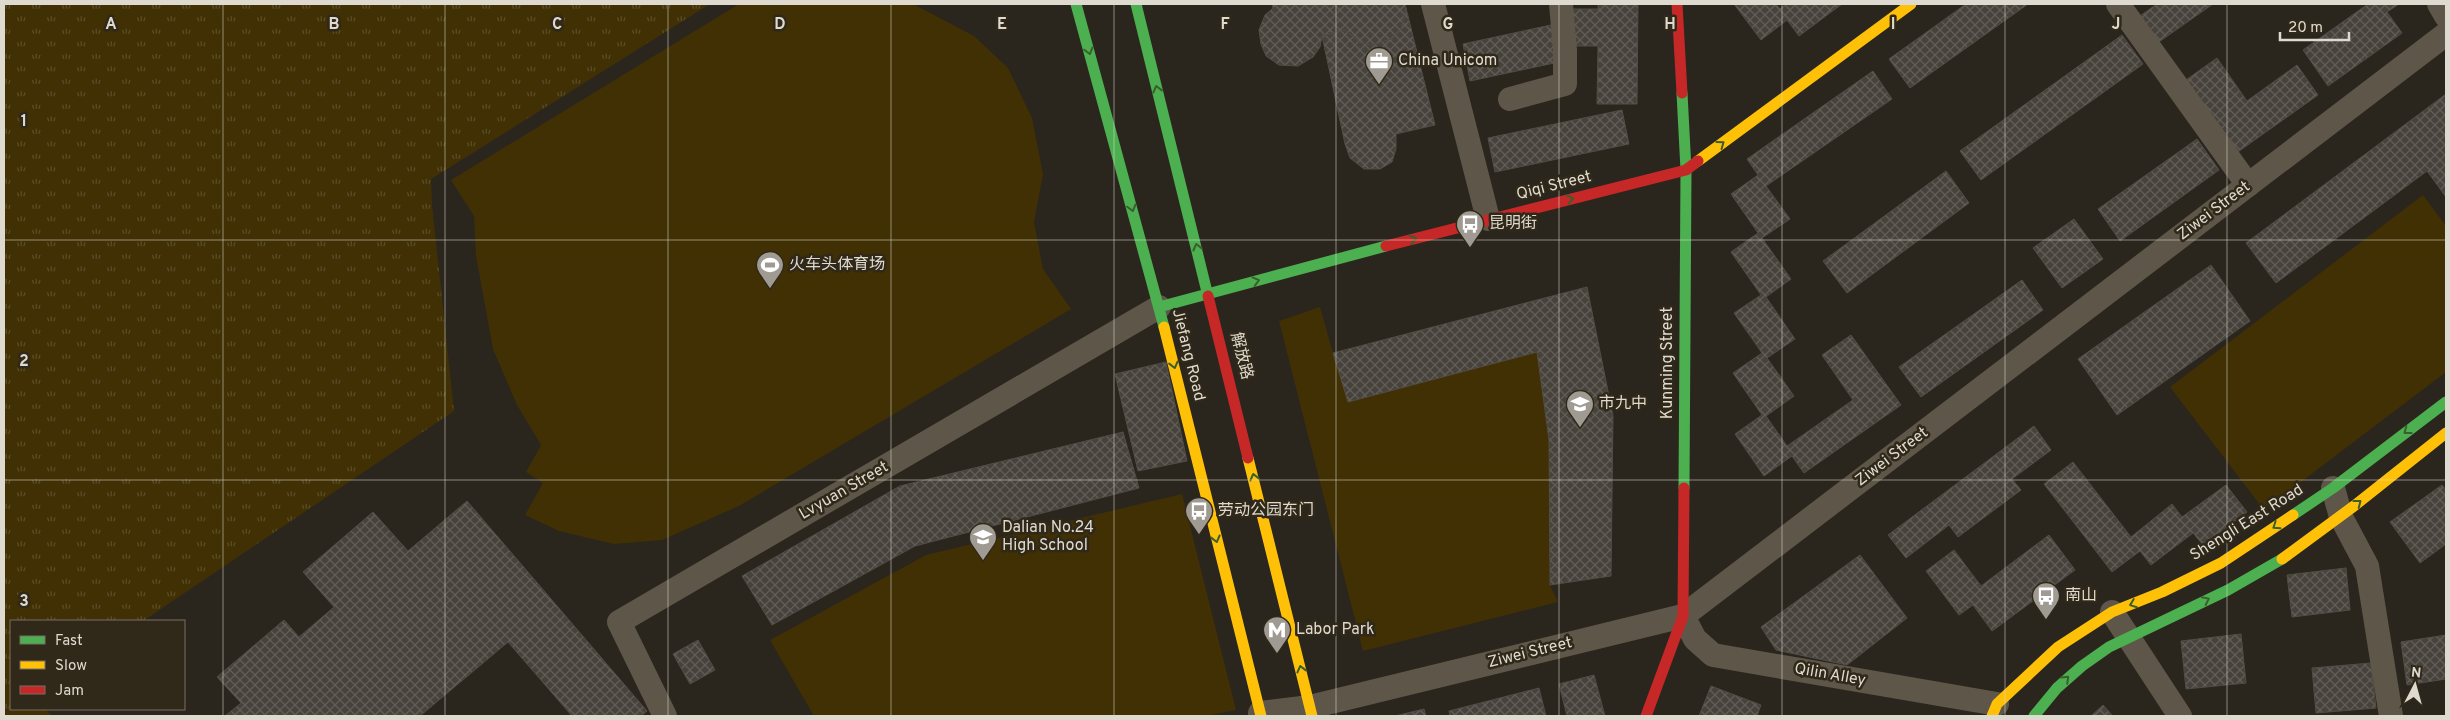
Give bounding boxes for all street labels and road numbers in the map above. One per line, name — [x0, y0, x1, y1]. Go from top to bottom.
street label: Qiqi Street — [1514, 167, 1594, 205]
street label: Ziwei Street — [2174, 177, 2254, 245]
street label: Jiefang Road — [1167, 307, 1209, 403]
street label: Kunming Street — [1658, 307, 1678, 419]
street label: 解放路 — [1225, 330, 1257, 382]
street label: Ziwei Street — [1852, 423, 1932, 491]
street label: Lvyuan Street — [796, 457, 892, 525]
street label: Shengli East Road — [2187, 480, 2307, 566]
street label: Ziwei Street — [1486, 633, 1574, 673]
street label: Qilin Alley — [1793, 659, 1867, 691]

